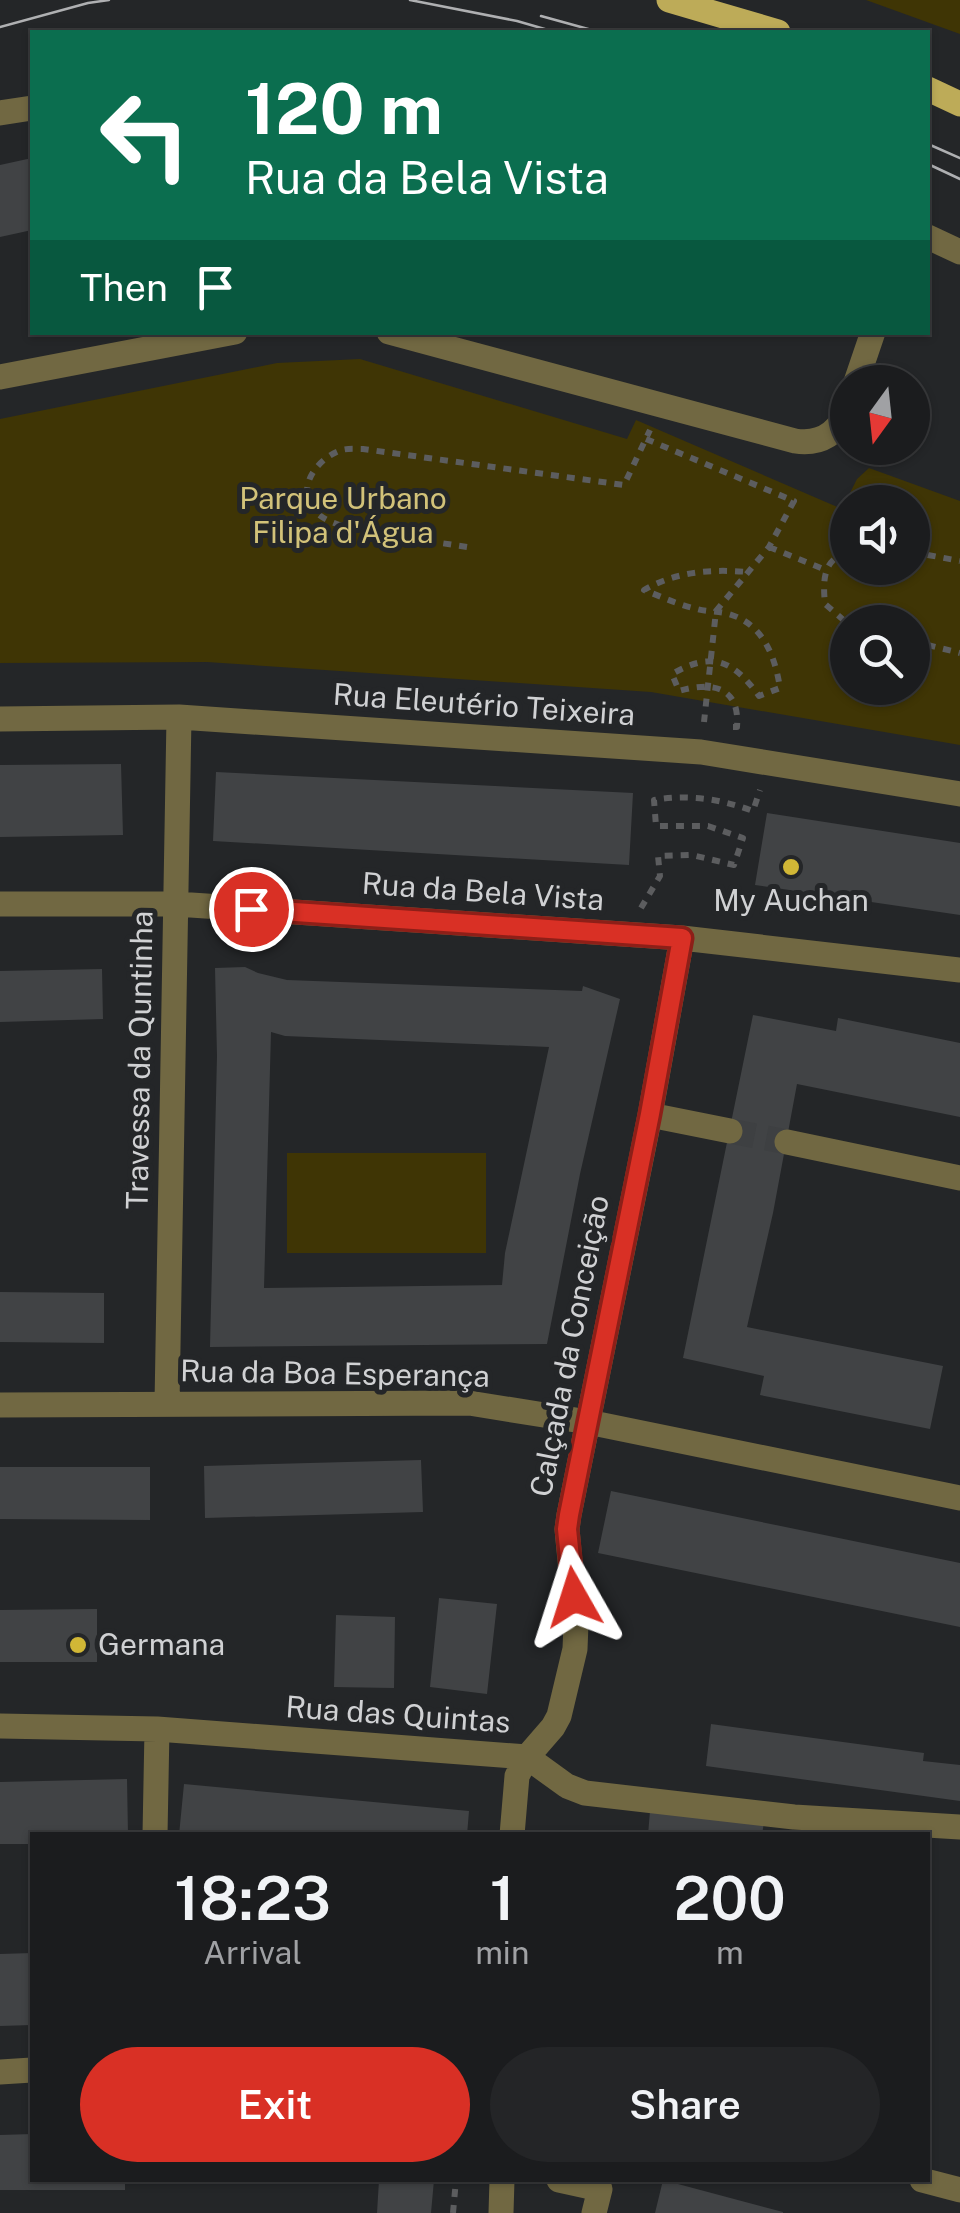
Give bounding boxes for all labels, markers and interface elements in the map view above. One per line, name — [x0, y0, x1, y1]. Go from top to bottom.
text: 120 m — [245, 67, 443, 150]
icon: left — [80, 70, 210, 200]
text: Rua da Bela Vista — [245, 151, 609, 204]
icon: arrive — [188, 260, 243, 315]
text: Then — [80, 265, 168, 310]
north arrow — [830, 365, 930, 465]
map controls — [830, 365, 930, 705]
park label: Parque Urbano Filipa d'Água — [239, 480, 447, 550]
button: sound — [830, 485, 930, 585]
button: search — [830, 605, 930, 705]
street label: Rua Eleutério Teixeira — [332, 675, 636, 733]
marker: My Auchan — [780, 856, 802, 878]
street label: Rua da Bela Vista — [361, 865, 605, 917]
pin — [209, 867, 294, 952]
icon: arrive — [224, 882, 279, 937]
place label: My Auchan — [713, 882, 869, 918]
street label: Travessa da Quntinha — [118, 910, 160, 1210]
street label: Calçada da Conceição — [522, 1192, 616, 1500]
street label: Rua da Boa Esperança — [180, 1352, 490, 1394]
position arrow — [522, 1545, 626, 1649]
place label: Germana — [98, 1626, 225, 1662]
marker: Germana — [67, 1634, 89, 1656]
street label: Rua das Quintas — [285, 1688, 512, 1740]
text: 18:23 — [174, 1863, 331, 1934]
text: 1 — [490, 1863, 515, 1934]
text: 200 — [674, 1863, 786, 1934]
text: Arrival — [203, 1934, 302, 1971]
text: min — [475, 1934, 529, 1971]
text: m — [716, 1934, 744, 1971]
button: Exit — [80, 2047, 470, 2162]
button: Share — [490, 2047, 880, 2162]

